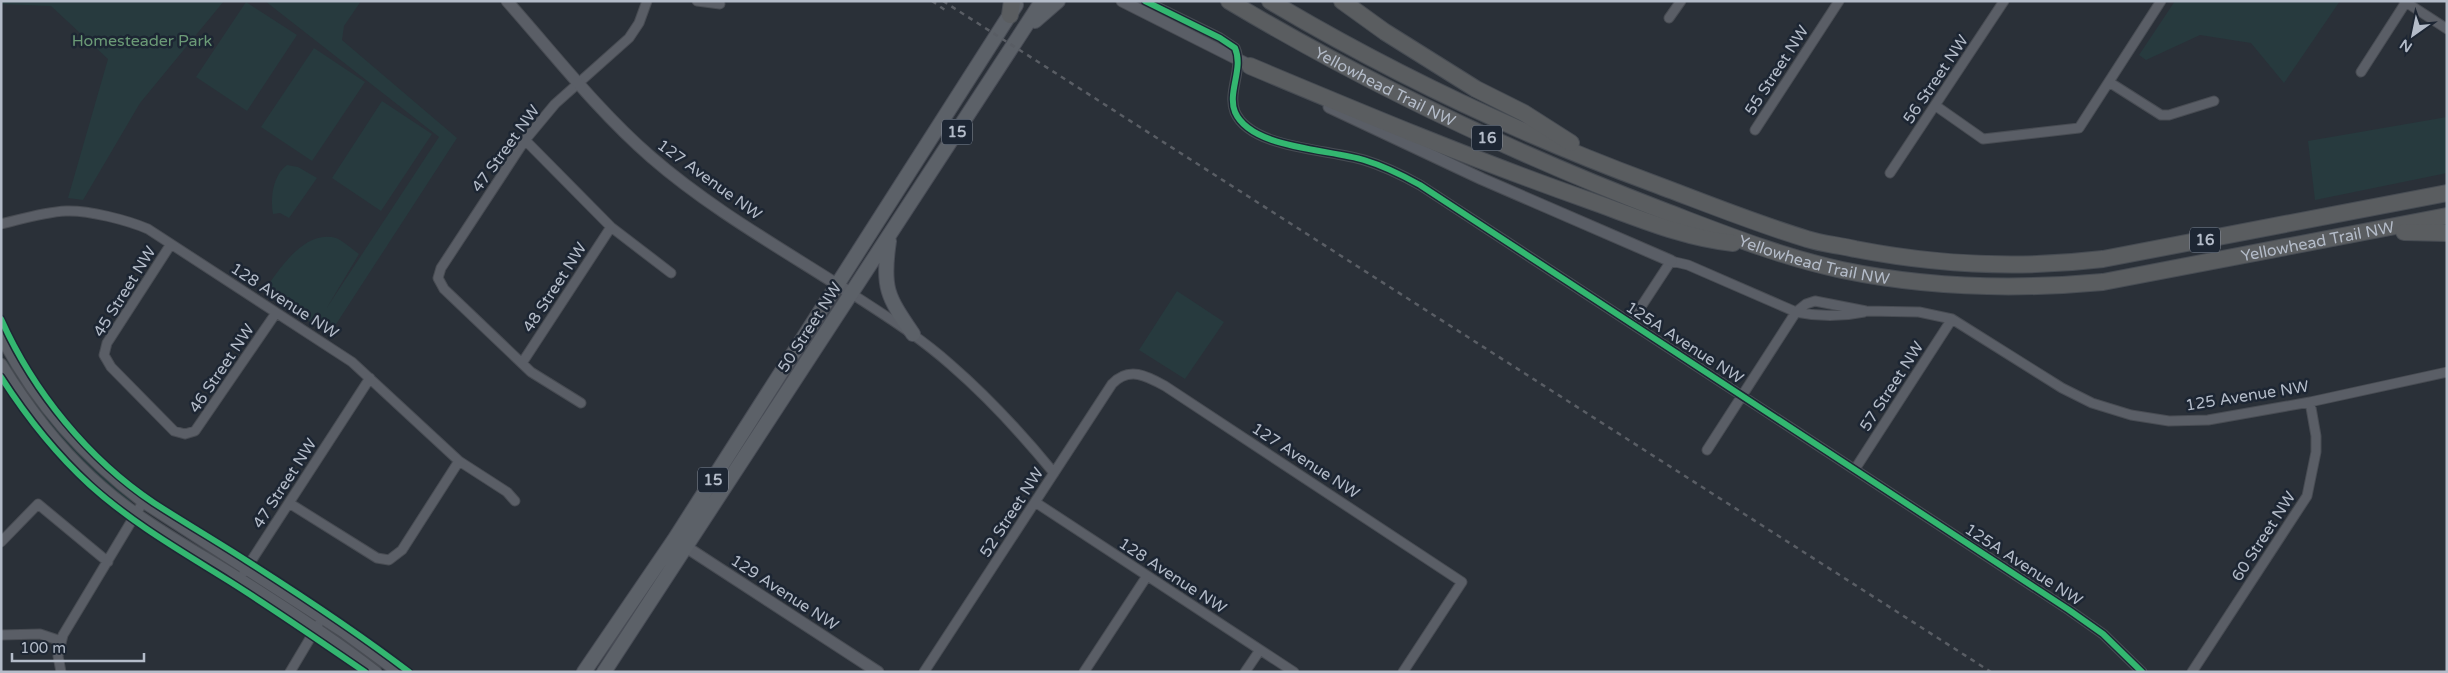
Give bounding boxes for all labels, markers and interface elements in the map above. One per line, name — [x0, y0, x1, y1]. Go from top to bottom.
north arrow — [2388, 10, 2438, 60]
street label: 55 Street NW — [1740, 22, 1813, 119]
park label: Homesteader Park — [72, 31, 213, 51]
street label: 56 Street NW — [1899, 31, 1973, 128]
text: N — [2397, 35, 2416, 56]
street label: Yellowhead Trail NW — [1311, 43, 1458, 131]
street label: 47 Street NW — [467, 101, 544, 196]
road number: 15 — [942, 120, 972, 144]
road number: 16 — [1472, 126, 1502, 150]
street label: 127 Avenue NW — [653, 135, 766, 225]
street label: Yellowhead Trail NW — [2239, 217, 2396, 266]
road number: 16 — [2190, 228, 2220, 252]
street label: Yellowhead Trail NW — [1736, 231, 1891, 289]
street label: 48 Street NW — [518, 239, 591, 336]
street label: 45 Street NW — [89, 242, 161, 341]
street label: 128 Avenue NW — [227, 258, 342, 343]
street label: 50 Street NW — [773, 279, 846, 376]
street label: 125A Avenue NW — [1622, 297, 1747, 388]
street label: 46 Street NW — [185, 320, 259, 417]
street label: 57 Street NW — [1855, 338, 1928, 435]
street label: 125 Avenue NW — [2184, 376, 2310, 416]
street label: 127 Avenue NW — [1248, 418, 1363, 503]
street label: 47 Street NW — [248, 435, 321, 532]
street label: 52 Street NW — [975, 464, 1048, 561]
road number: 15 — [698, 468, 728, 492]
street label: 60 Street NW — [2227, 488, 2300, 585]
street label: 125A Avenue NW — [1961, 519, 2086, 610]
street label: 128 Avenue NW — [1115, 533, 1230, 618]
street label: 129 Avenue NW — [727, 550, 842, 635]
scale bar — [12, 630, 145, 662]
text: 100 m — [20, 639, 66, 657]

